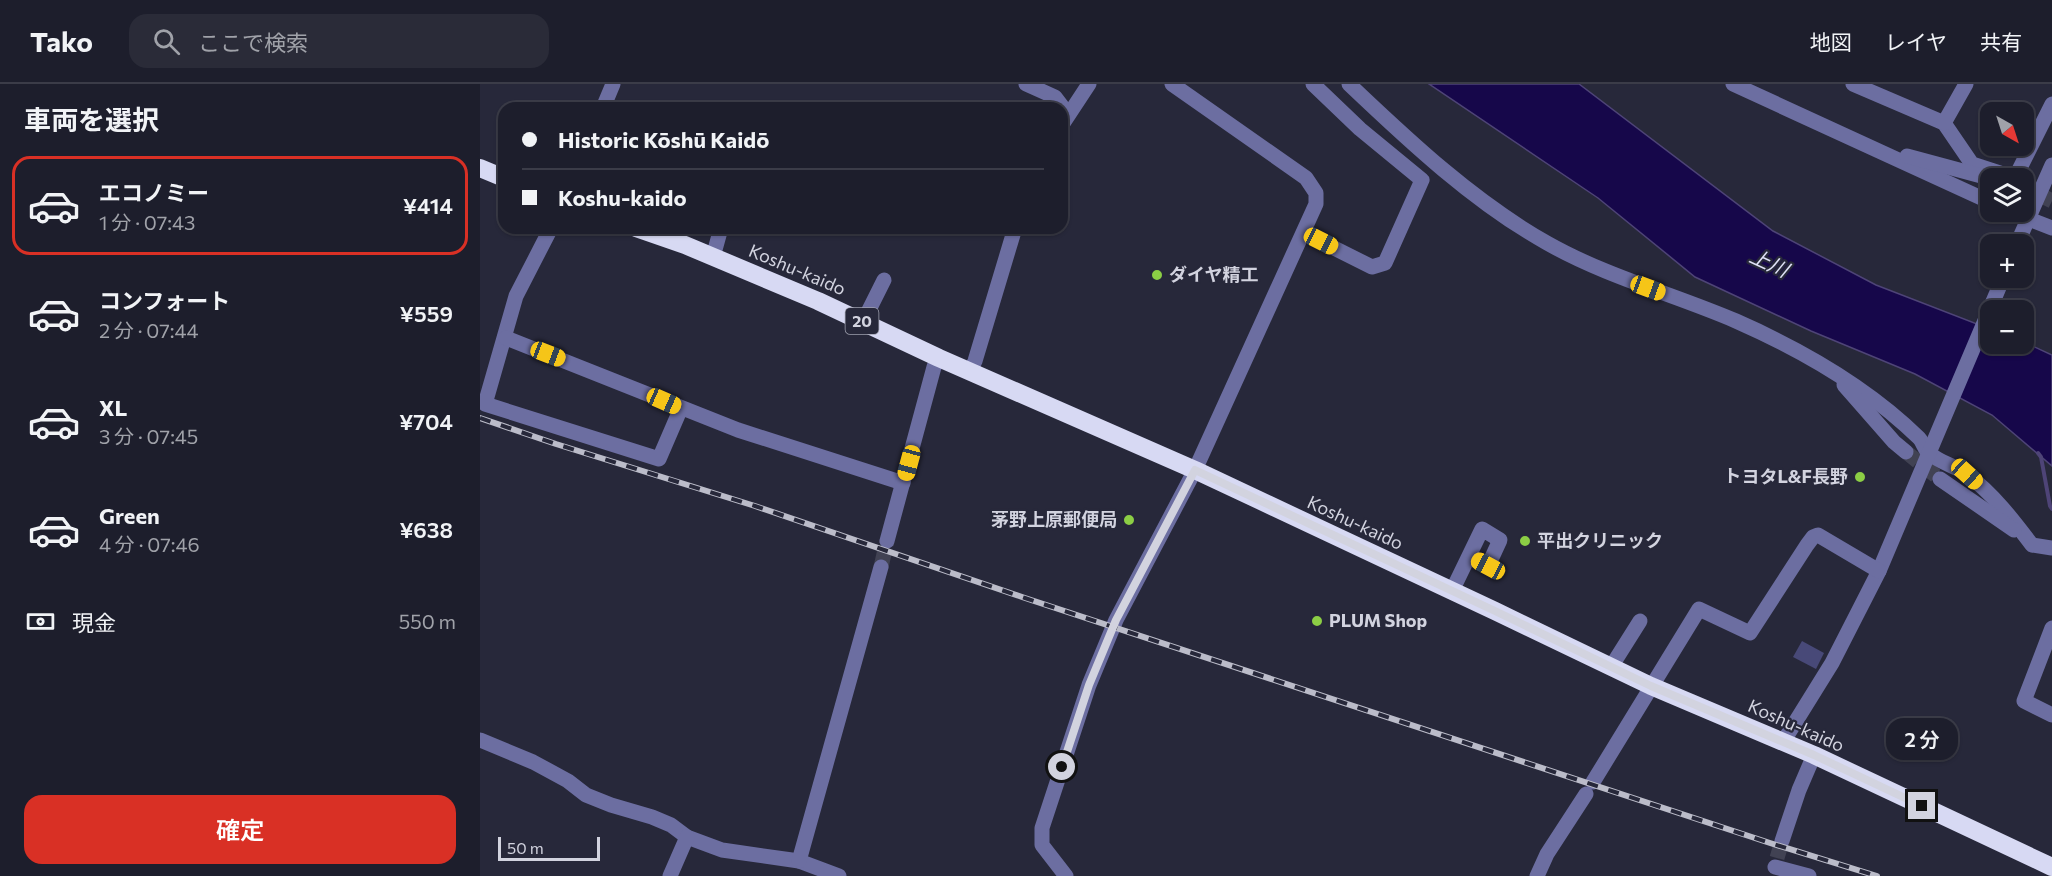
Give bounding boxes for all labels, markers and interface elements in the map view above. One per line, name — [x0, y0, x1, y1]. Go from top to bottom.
search box — [129, 14, 549, 68]
text: Tako — [30, 24, 93, 58]
icon: search — [150, 25, 183, 58]
text: ここで検索 — [198, 29, 308, 56]
text: 地図 — [1810, 29, 1852, 54]
text: レイヤ — [1885, 29, 1947, 54]
text: 共有 — [1980, 29, 2022, 54]
north arrow — [1980, 102, 2034, 156]
map controls — [1980, 102, 2034, 354]
text: 車両を選択 — [24, 103, 159, 136]
text: Historic Kōshū Kaidō — [558, 126, 769, 153]
button: layers — [1980, 168, 2034, 222]
icon: car — [27, 179, 81, 233]
text: エコノミー — [99, 179, 209, 206]
text: Koshu-kaido — [558, 184, 687, 211]
text: ¥414 — [403, 192, 453, 219]
text: 1 分 · 07:43 — [99, 210, 195, 234]
car — [1301, 225, 1341, 257]
button: + — [1980, 234, 2034, 288]
street label: Koshu-kaido — [746, 239, 849, 299]
water label: 上川 — [1746, 243, 1794, 282]
place label: ダイヤ精工 — [1169, 263, 1258, 285]
marker: ダイヤ精工 — [1150, 268, 1164, 282]
car — [1628, 273, 1668, 303]
icon: car — [27, 287, 81, 341]
text: コンフォート — [99, 287, 230, 314]
text: ¥559 — [400, 300, 453, 327]
button: − — [1980, 300, 2034, 354]
road number: 20 — [846, 308, 878, 334]
text: 2 分 · 07:44 — [99, 318, 199, 342]
car — [528, 339, 568, 369]
car — [644, 385, 684, 417]
text: XL — [99, 394, 127, 421]
icon: car — [27, 395, 81, 449]
text: ¥704 — [399, 408, 453, 435]
text: 3 分 · 07:45 — [99, 424, 198, 448]
car — [896, 443, 922, 483]
car — [1948, 455, 1986, 493]
place label: トヨタL&F長野 — [1723, 465, 1848, 487]
marker: トヨタL&F長野 — [1853, 470, 1867, 484]
street label: Koshu-kaido — [1304, 490, 1407, 554]
text: Green — [99, 502, 160, 529]
icon: car — [27, 503, 81, 557]
place label: 茅野上原郵便局 — [991, 508, 1117, 530]
marker: 茅野上原郵便局 — [1122, 513, 1136, 527]
text: ¥638 — [399, 516, 453, 543]
place label: 平出クリニック — [1537, 529, 1663, 551]
text: 4 分 · 07:46 — [99, 532, 200, 556]
marker: 平出クリニック — [1518, 534, 1532, 548]
car — [1468, 550, 1508, 582]
icon: cash — [24, 605, 57, 638]
text: 現金 — [72, 609, 116, 636]
text: 550 m — [399, 609, 456, 633]
place label: PLUM Shop — [1329, 609, 1428, 631]
marker: PLUM Shop — [1310, 614, 1324, 628]
street label: Koshu-kaido — [1745, 694, 1848, 756]
callout: 2 分 — [1886, 719, 1958, 761]
text: 2 分 — [1904, 727, 1940, 751]
route start — [1048, 753, 1075, 780]
route end — [1908, 792, 1935, 819]
button: 確定 — [24, 795, 456, 864]
scale bar — [498, 834, 600, 862]
text: 50 m — [507, 838, 544, 857]

